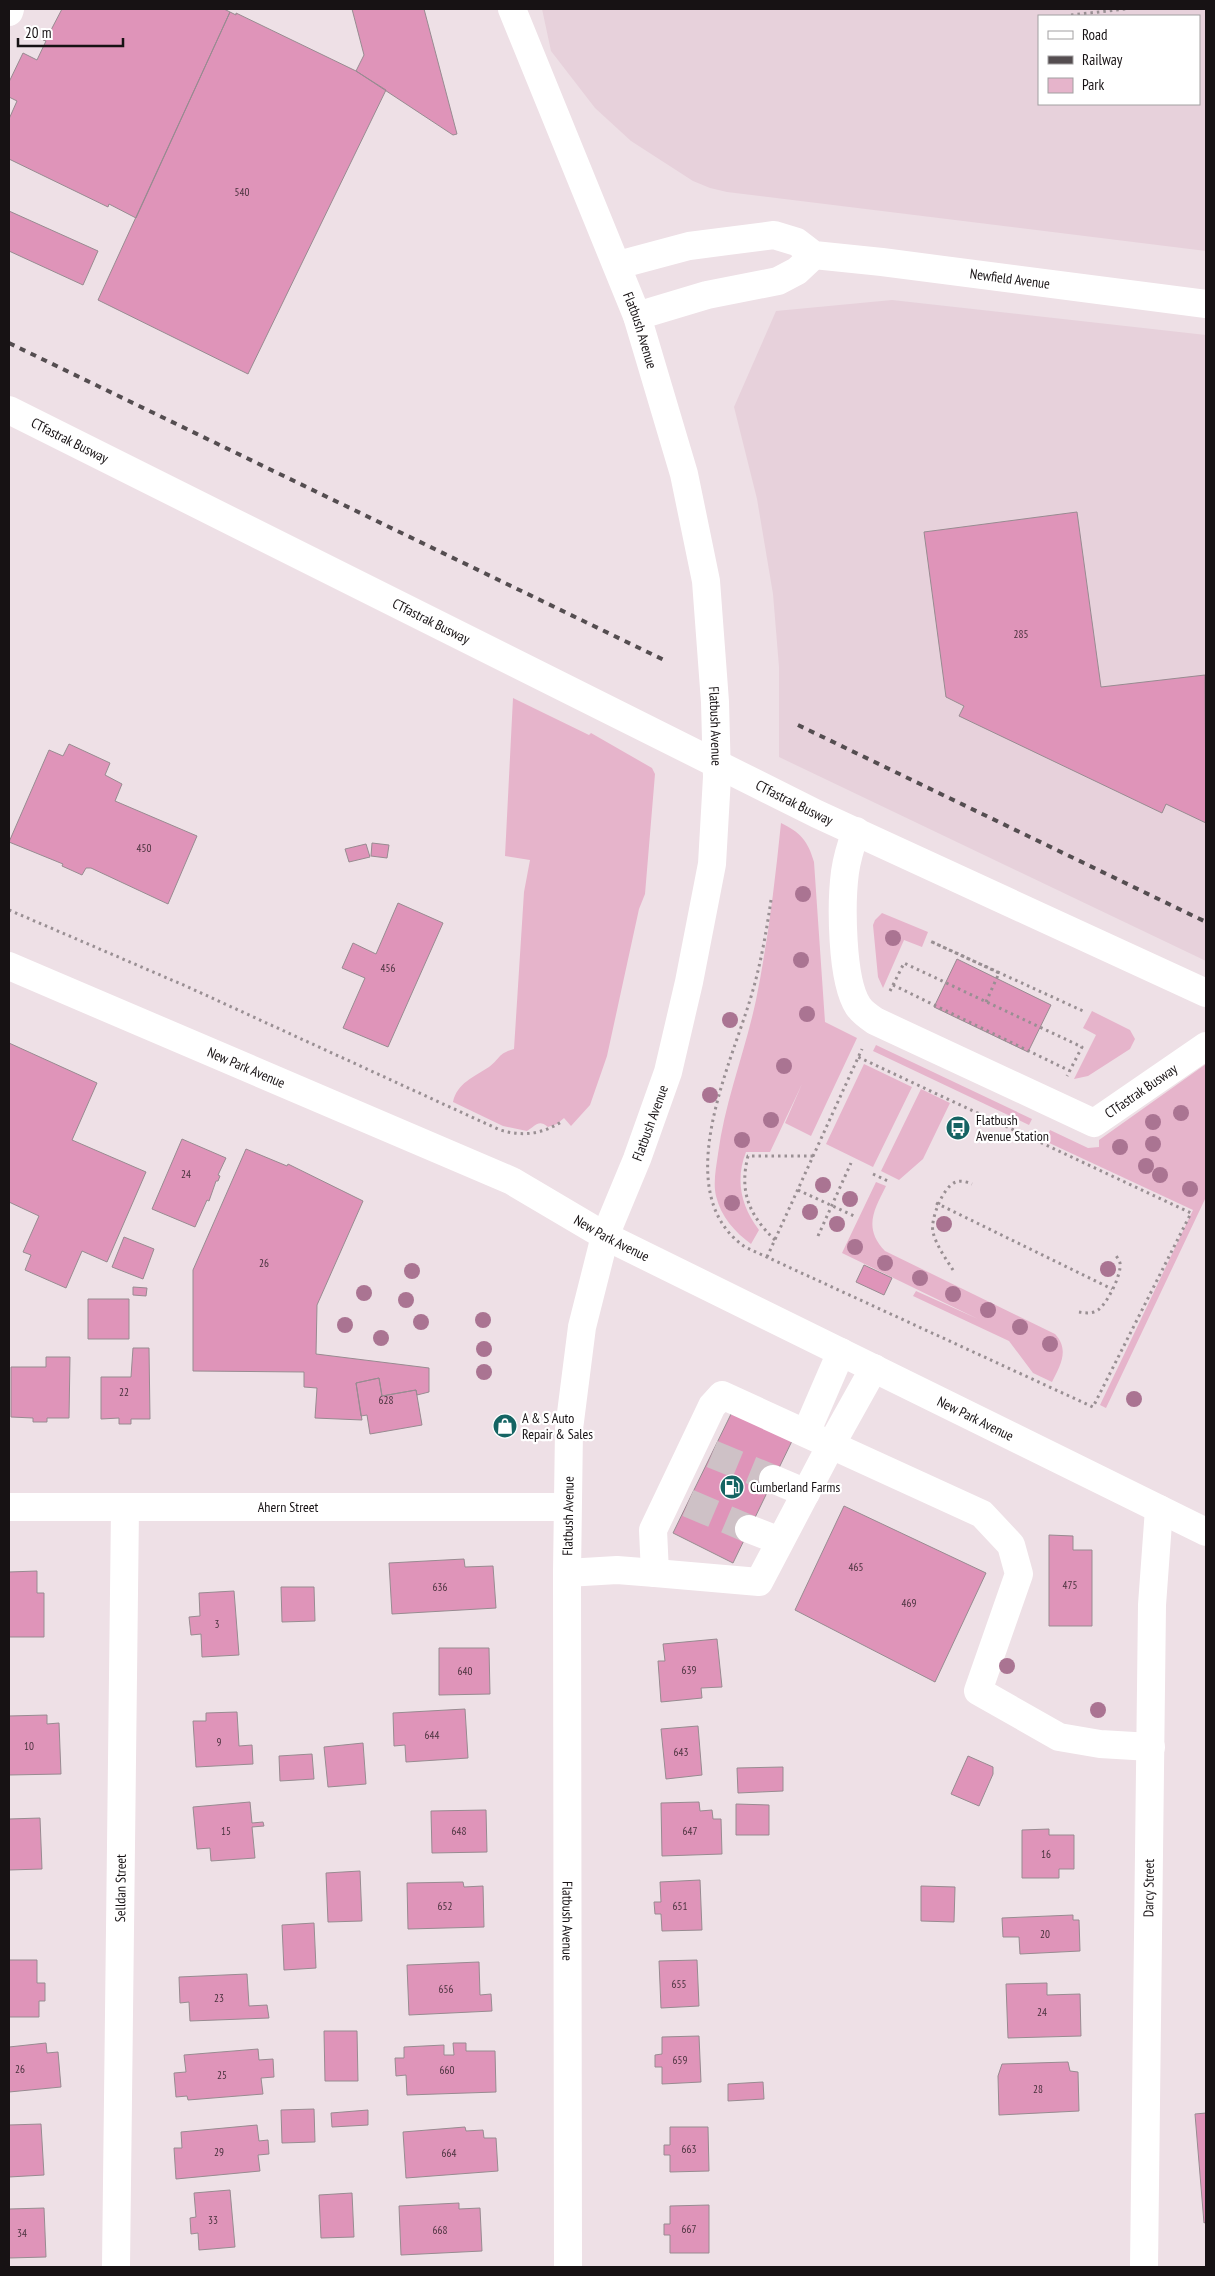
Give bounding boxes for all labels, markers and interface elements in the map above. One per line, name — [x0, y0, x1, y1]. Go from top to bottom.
scale bar — [18, 15, 122, 47]
legend — [1038, 15, 1200, 105]
text: 20 m — [25, 23, 51, 42]
text: Road — [1082, 25, 1108, 44]
text: Railway — [1082, 50, 1123, 69]
text: Park — [1082, 75, 1104, 94]
house number: 540 — [235, 185, 249, 199]
street label: Newfield Avenue — [969, 264, 1051, 293]
street label: Flatbush Avenue — [619, 289, 661, 371]
street label: CTfastrak Busway — [28, 414, 112, 468]
street label: CTfastrak Busway — [389, 594, 474, 648]
house number: 285 — [1014, 627, 1028, 641]
street label: Flatbush Avenue — [705, 686, 726, 766]
street label: CTfastrak Busway — [753, 776, 837, 829]
house number: 450 — [137, 841, 151, 855]
house number: 456 — [381, 961, 395, 975]
street label: New Park Avenue — [205, 1043, 288, 1092]
street label: CTfastrak Busway — [1101, 1059, 1181, 1122]
street label: Flatbush Avenue — [628, 1082, 672, 1163]
place label: Flatbush Avenue Station — [976, 1111, 1049, 1145]
bus stop icon: Flatbush Avenue Station — [945, 1115, 971, 1141]
house number: 24 — [181, 1167, 191, 1181]
street label: New Park Avenue — [571, 1211, 652, 1266]
house number: 26 — [259, 1256, 269, 1270]
house number: 22 — [119, 1385, 129, 1399]
street label: New Park Avenue — [934, 1392, 1017, 1445]
house number: 628 — [379, 1393, 393, 1407]
place label: A & S Auto Repair & Sales — [522, 1409, 593, 1443]
shop icon: A & S Auto Repair & Sales — [492, 1413, 518, 1439]
fuel station icon: Cumberland Farms — [719, 1474, 745, 1500]
street label: Flatbush Avenue — [558, 1476, 578, 1556]
place label: Cumberland Farms — [750, 1478, 840, 1496]
street label: Ahern Street — [258, 1498, 318, 1516]
house number: 465 — [849, 1560, 863, 1574]
house number: 475 — [1063, 1578, 1077, 1592]
house number: 636 — [433, 1580, 447, 1594]
house number: 469 — [902, 1596, 916, 1610]
house number: 3 — [215, 1617, 220, 1631]
house number: 639 — [682, 1663, 696, 1677]
house number: 640 — [458, 1664, 472, 1678]
house number: 644 — [425, 1728, 439, 1742]
house number: 9 — [217, 1735, 222, 1749]
house number: 10 — [24, 1739, 34, 1753]
house number: 643 — [674, 1745, 688, 1759]
house number: 15 — [221, 1824, 231, 1838]
house number: 648 — [452, 1824, 466, 1838]
house number: 647 — [683, 1824, 697, 1838]
house number: 16 — [1041, 1847, 1051, 1861]
street label: Selldan Street — [111, 1854, 130, 1922]
street label: Darcy Street — [1139, 1859, 1158, 1917]
street label: Flatbush Avenue — [558, 1881, 577, 1961]
house number: 652 — [438, 1899, 452, 1913]
house number: 651 — [673, 1899, 687, 1913]
house number: 20 — [1040, 1927, 1050, 1941]
house number: 655 — [672, 1977, 686, 1991]
house number: 656 — [439, 1982, 453, 1996]
house number: 23 — [214, 1991, 224, 2005]
house number: 24 — [1037, 2005, 1047, 2019]
house number: 659 — [673, 2053, 687, 2067]
house number: 26 — [15, 2062, 25, 2076]
house number: 660 — [440, 2063, 454, 2077]
house number: 25 — [217, 2068, 227, 2082]
house number: 28 — [1033, 2082, 1043, 2096]
house number: 663 — [682, 2142, 696, 2156]
house number: 29 — [214, 2145, 224, 2159]
house number: 664 — [442, 2146, 456, 2160]
house number: 33 — [208, 2213, 218, 2227]
house number: 667 — [682, 2222, 696, 2236]
house number: 668 — [433, 2223, 447, 2237]
house number: 34 — [17, 2226, 27, 2240]

